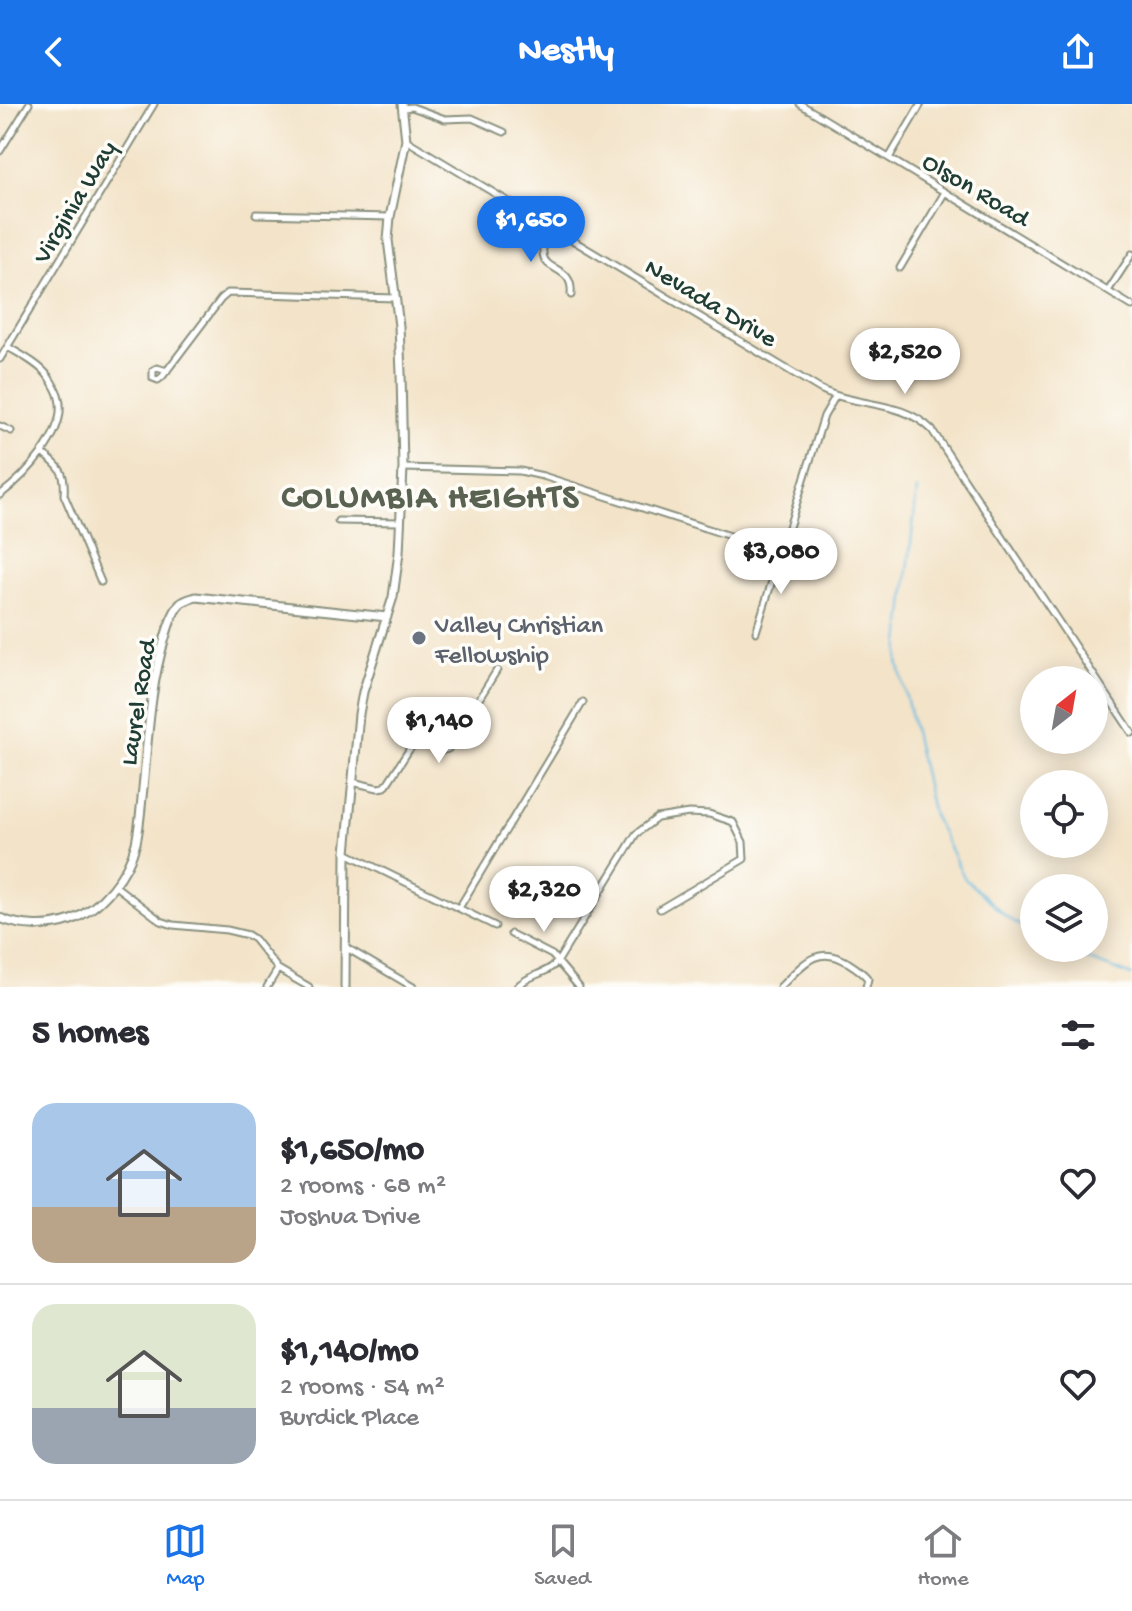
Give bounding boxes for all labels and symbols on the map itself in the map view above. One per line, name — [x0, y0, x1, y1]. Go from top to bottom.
street label: Virginia Way — [28, 136, 126, 271]
street label: Olson Road — [915, 148, 1035, 237]
pin: $1,650 — [466, 196, 596, 264]
street label: Nevada Drive — [638, 253, 782, 357]
pin: $2,520 — [840, 328, 970, 396]
district label: COLUMBIA HEIGHTS — [282, 480, 580, 520]
pin: $3,080 — [716, 528, 846, 596]
place label: Valley Christian Fellowship — [434, 612, 604, 673]
marker: Valley Christian Fellowship — [410, 629, 428, 647]
street label: Laurel Road — [115, 636, 166, 768]
north arrow — [1020, 666, 1108, 754]
pin: $1,140 — [374, 697, 504, 765]
pin: $2,320 — [479, 866, 609, 934]

